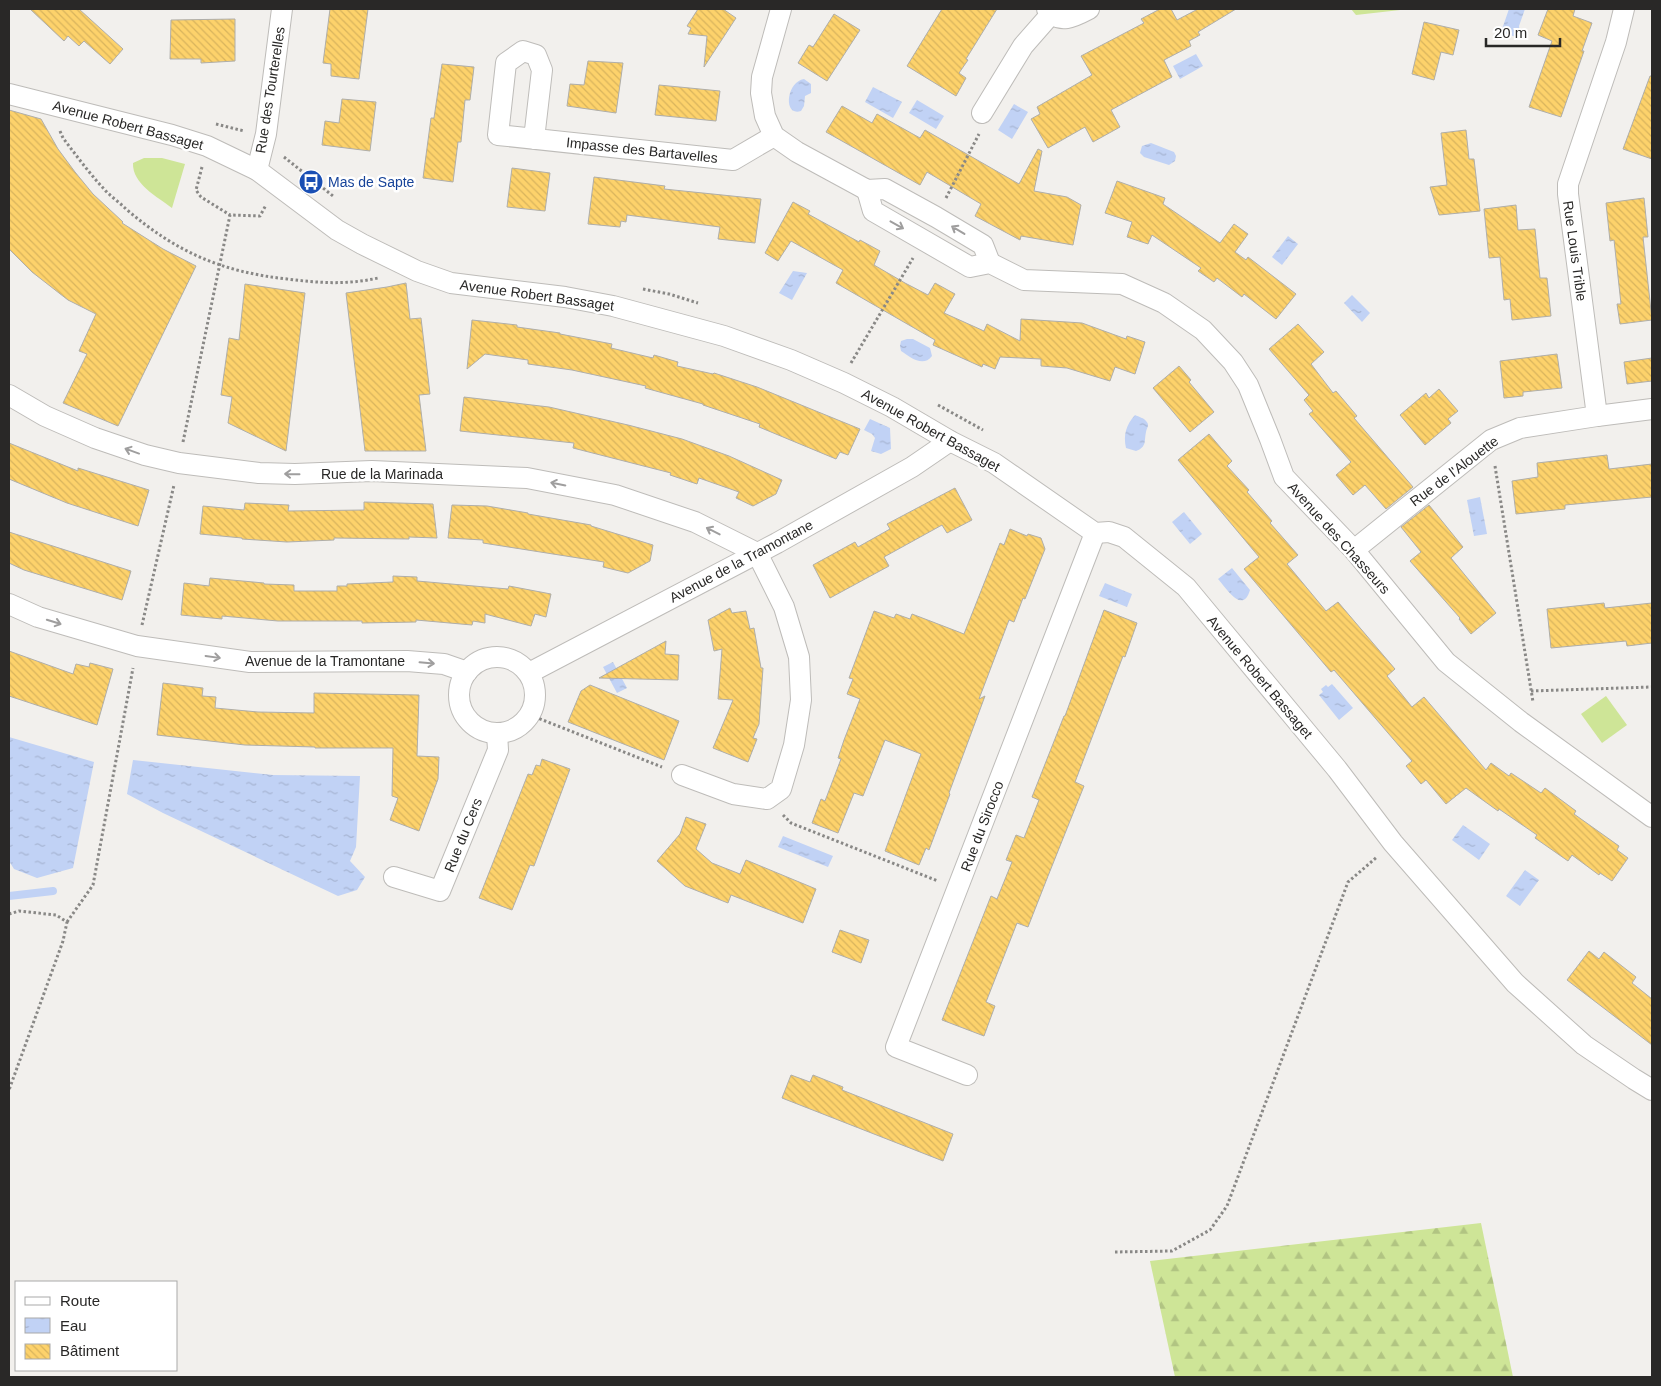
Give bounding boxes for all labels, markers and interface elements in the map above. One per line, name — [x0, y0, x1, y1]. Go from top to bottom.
scale bar — [1486, 15, 1560, 47]
text: 20 m — [1494, 24, 1527, 41]
street label: Rue des Tourterelles — [252, 25, 288, 155]
street label: Avenue Robert Bassaget — [51, 97, 205, 153]
street label: Impasse des Bartavelles — [565, 134, 719, 166]
bus stop icon: Mas de Sapte — [298, 169, 324, 195]
place label: Mas de Sapte — [328, 174, 415, 190]
street label: Rue Louis Trible — [1560, 200, 1590, 302]
one-way arrow — [889, 220, 903, 230]
one-way arrow — [951, 225, 965, 235]
street label: Avenue Robert Bassaget — [459, 276, 615, 314]
street label: Avenue Robert Bassaget — [859, 385, 1003, 475]
street label: Rue de l'Alouette — [1407, 433, 1501, 509]
one-way arrow — [124, 446, 140, 455]
street label: Rue de la Marinada — [321, 466, 443, 482]
one-way arrow — [284, 469, 300, 479]
one-way arrow — [551, 479, 567, 489]
street label: Avenue des Chasseurs — [1285, 479, 1393, 597]
street label: Avenue de la Tramontane — [667, 516, 816, 606]
one-way arrow — [706, 526, 721, 536]
street label: Avenue Robert Bassaget — [1204, 612, 1316, 742]
one-way arrow — [46, 617, 62, 627]
one-way arrow — [204, 652, 220, 662]
street label: Avenue de la Tramontane — [245, 653, 405, 669]
one-way arrow — [419, 658, 435, 668]
street label: Rue du Sirocco — [957, 778, 1007, 874]
street label: Rue du Cers — [441, 796, 485, 874]
legend — [15, 1281, 178, 1371]
text: Route — [60, 1292, 100, 1309]
text: Eau — [60, 1317, 87, 1334]
text: Bâtiment — [60, 1342, 120, 1359]

